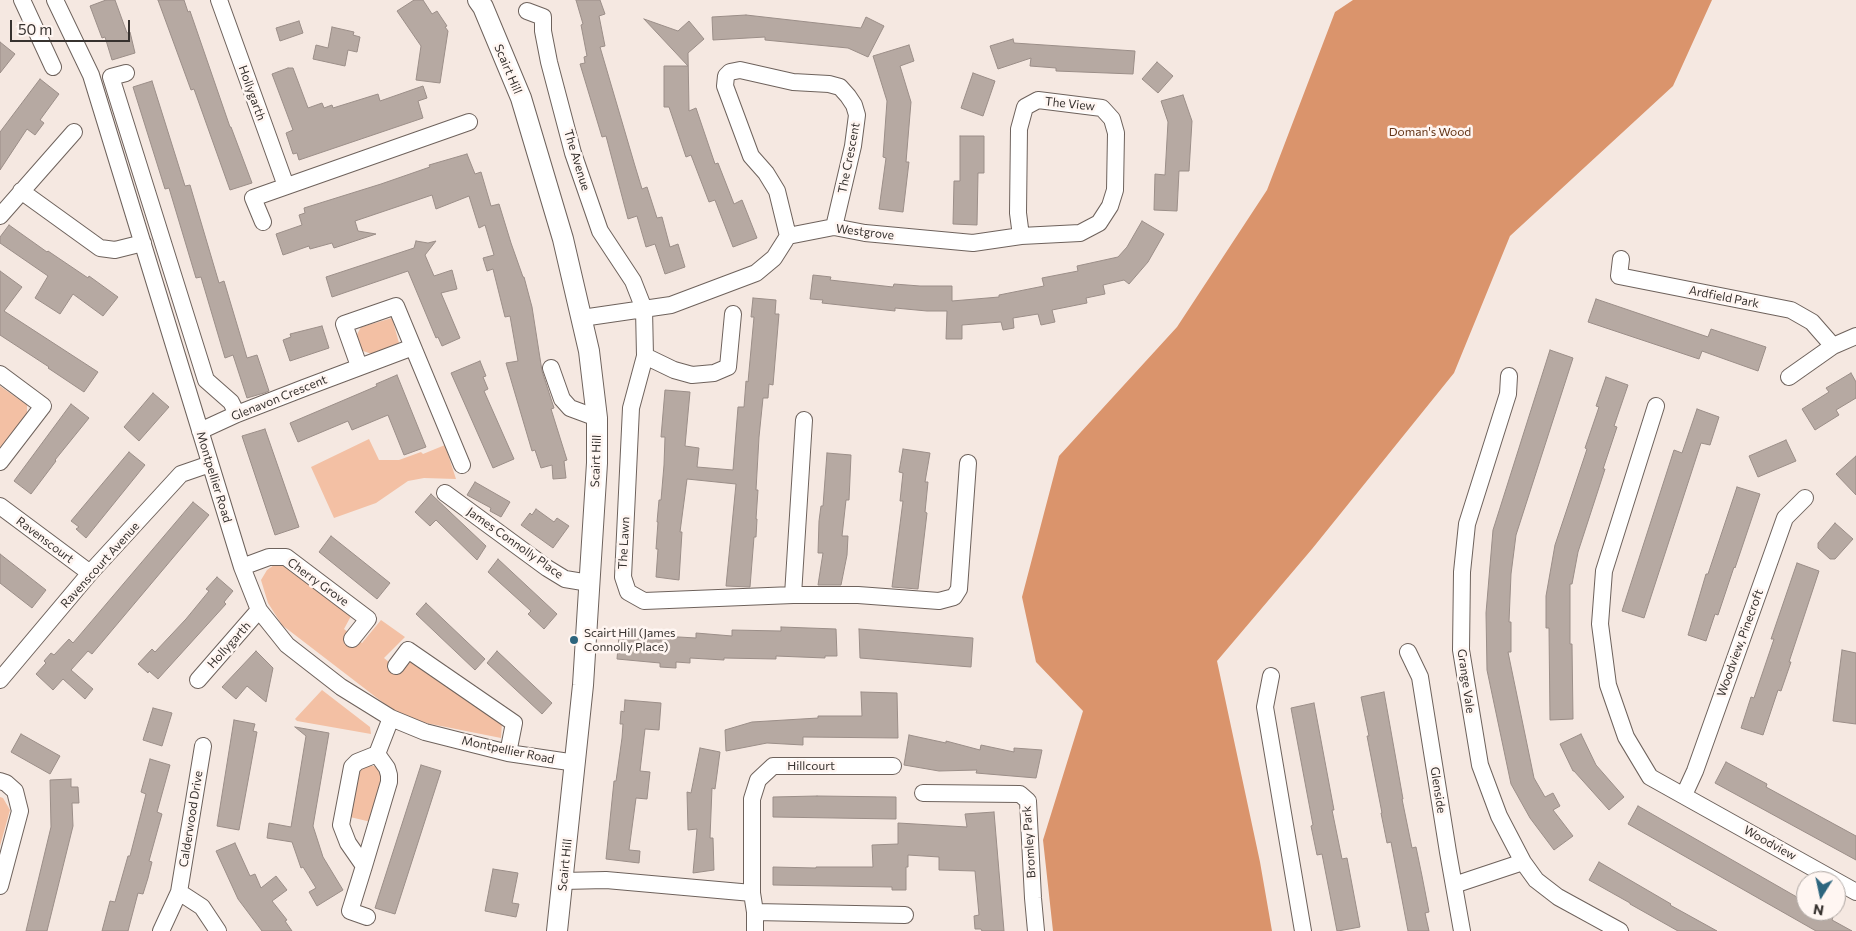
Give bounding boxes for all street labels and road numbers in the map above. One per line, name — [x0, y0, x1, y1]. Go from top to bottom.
street label: Scairt Hill — [491, 42, 525, 96]
street label: Hollygarth — [235, 63, 269, 123]
street label: The View — [1044, 94, 1096, 114]
street label: The Crescent — [835, 121, 863, 195]
street label: The Avenue — [561, 128, 593, 192]
street label: Westgrove — [835, 221, 895, 243]
street label: Ardfield Park — [1688, 283, 1760, 311]
street label: Glenavon Crescent — [229, 372, 329, 424]
street label: Montpellier Road — [193, 430, 235, 524]
street label: Scairt Hill — [588, 435, 604, 487]
street label: James Connolly Place — [464, 504, 566, 582]
street label: Ravenscourt — [13, 514, 77, 566]
street label: The Lawn — [615, 516, 633, 570]
street label: Ravenscourt Avenue — [58, 519, 142, 611]
street label: Cherry Grove — [285, 555, 351, 609]
street label: Woodview, Pinecroft — [1714, 587, 1766, 699]
street label: Hollygarth — [204, 619, 254, 671]
street label: Grange Vale — [1454, 648, 1478, 714]
street label: Montpellier Road — [460, 733, 556, 767]
street label: Hillcourt — [787, 759, 835, 773]
street label: Glenside — [1427, 766, 1449, 814]
street label: Calderwood Drive — [176, 770, 206, 868]
street label: Bromley Park — [1019, 805, 1039, 879]
street label: Woodview — [1741, 823, 1799, 863]
street label: Scairt Hill — [555, 838, 575, 892]

